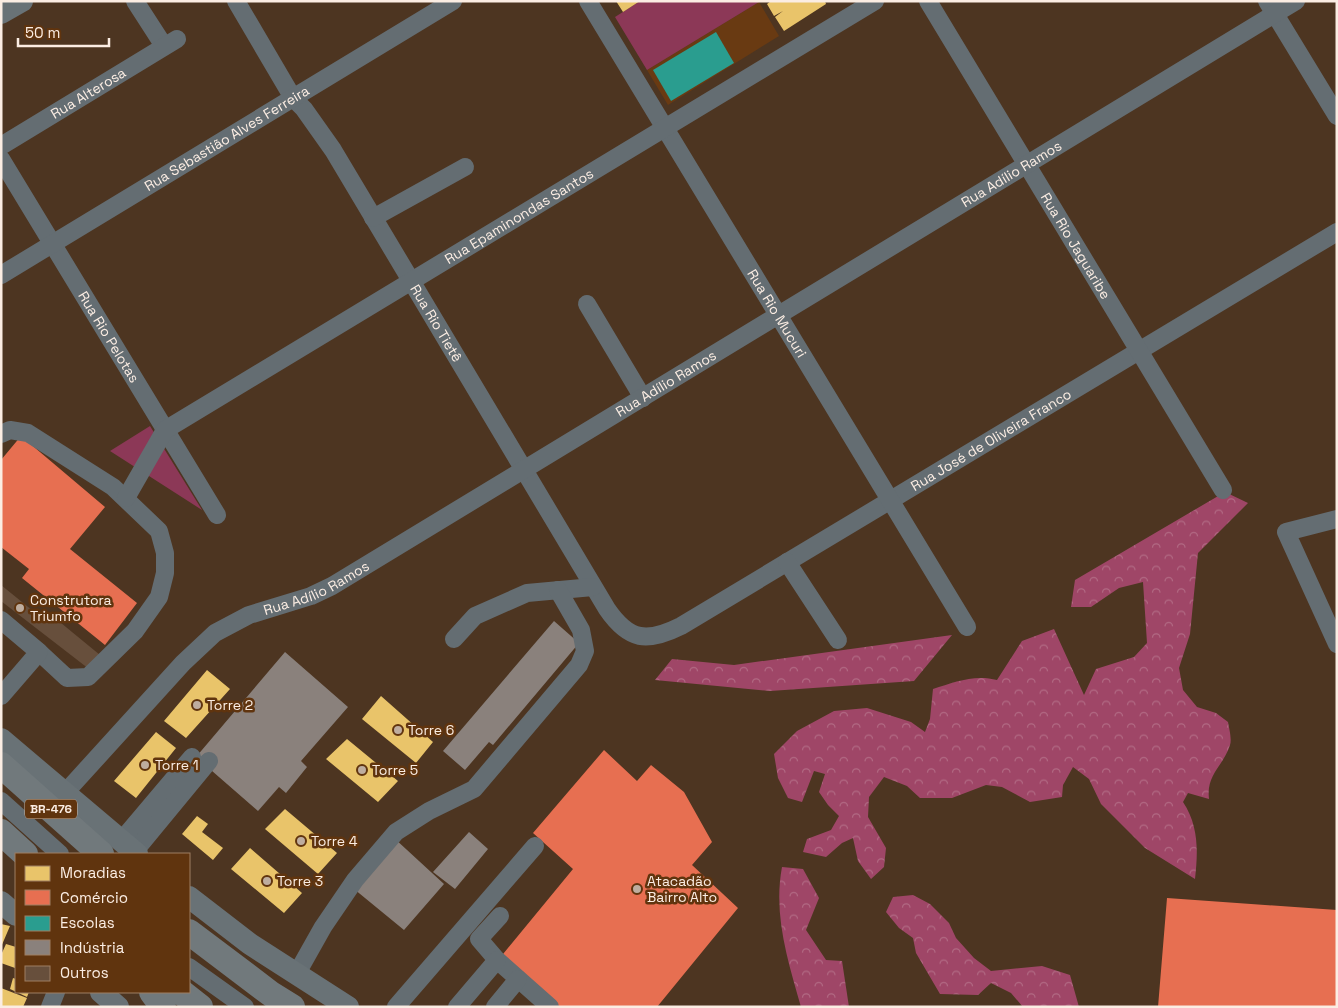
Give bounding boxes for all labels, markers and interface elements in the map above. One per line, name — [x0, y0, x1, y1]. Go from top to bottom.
scale bar — [18, 15, 109, 47]
text: 50 m — [25, 23, 60, 42]
street label: Rua Alterosa — [47, 63, 129, 123]
street label: Rua Sebastião Alves Ferreira — [141, 81, 313, 195]
street label: Rua Adílio Ramos — [958, 136, 1065, 211]
street label: Rua Epaminondas Santos — [441, 164, 597, 268]
street label: Rua Rio Jaguaribe — [1037, 189, 1115, 302]
street label: Rua Rio Mucuri — [743, 266, 811, 361]
street label: Rua Rio Tietê — [406, 281, 467, 365]
street label: Rua Rio Pelotas — [74, 288, 143, 386]
street label: Rua Adílio Ramos — [612, 346, 719, 421]
street label: Rua José de Oliveira Franco — [907, 385, 1075, 495]
street label: Rua Adílio Ramos — [261, 557, 372, 619]
place label: Construtora Triumfo — [30, 591, 112, 625]
marker: Construtora Triumfo — [14, 602, 26, 614]
place label: Torre 2 — [207, 696, 253, 714]
marker: Torre 2 — [191, 699, 203, 711]
place label: Torre 6 — [408, 721, 454, 739]
marker: Torre 6 — [392, 724, 404, 736]
place label: Torre 1 — [155, 756, 199, 774]
marker: Torre 1 — [139, 759, 151, 771]
place label: Torre 5 — [372, 761, 418, 779]
marker: Torre 5 — [356, 764, 368, 776]
road number: BR-476 — [25, 800, 77, 819]
place label: Torre 4 — [311, 832, 358, 850]
marker: Torre 4 — [295, 835, 307, 847]
legend — [15, 853, 190, 993]
text: Moradias — [60, 863, 126, 882]
place label: Torre 3 — [277, 872, 323, 890]
place label: Atacadão Bairro Alto — [647, 872, 717, 906]
marker: Torre 3 — [261, 875, 273, 887]
marker: Atacadão Bairro Alto — [631, 883, 643, 895]
text: Comércio — [60, 888, 128, 907]
text: Escolas — [60, 913, 115, 932]
text: Indústria — [60, 938, 125, 957]
text: Outros — [60, 963, 109, 982]

